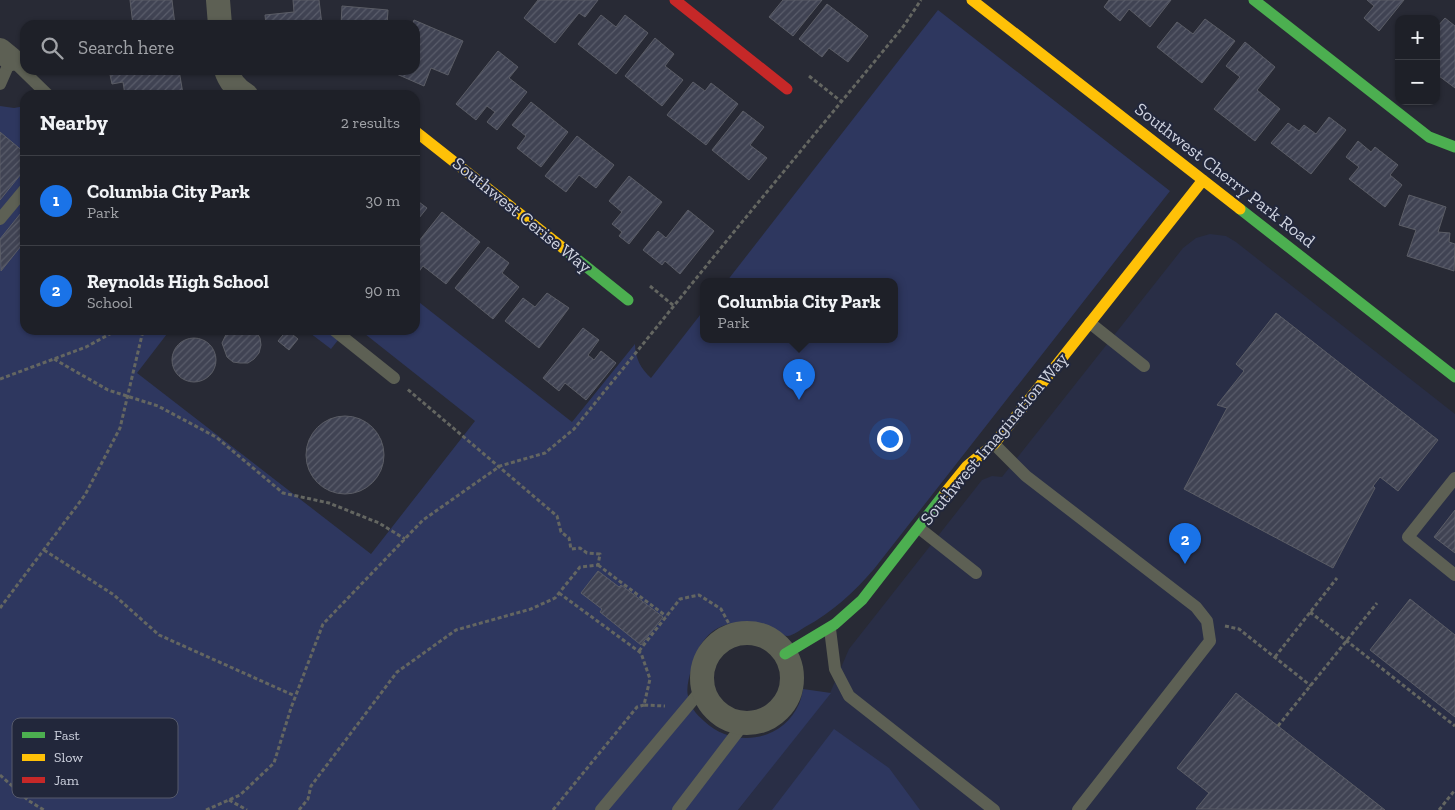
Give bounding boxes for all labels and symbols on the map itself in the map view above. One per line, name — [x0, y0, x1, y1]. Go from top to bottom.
street label: Southwest Cherry Park Road — [1130, 98, 1320, 252]
street label: Southwest Cerise Way — [448, 152, 596, 278]
street label: Southwest Imagination Way — [915, 348, 1073, 530]
pin: 1 — [783, 359, 815, 400]
your location — [877, 426, 903, 452]
pin: 2 — [1169, 523, 1201, 564]
legend — [12, 718, 178, 798]
text: Fast — [54, 727, 81, 744]
text: Slow — [54, 749, 83, 766]
text: Jam — [54, 772, 79, 789]

